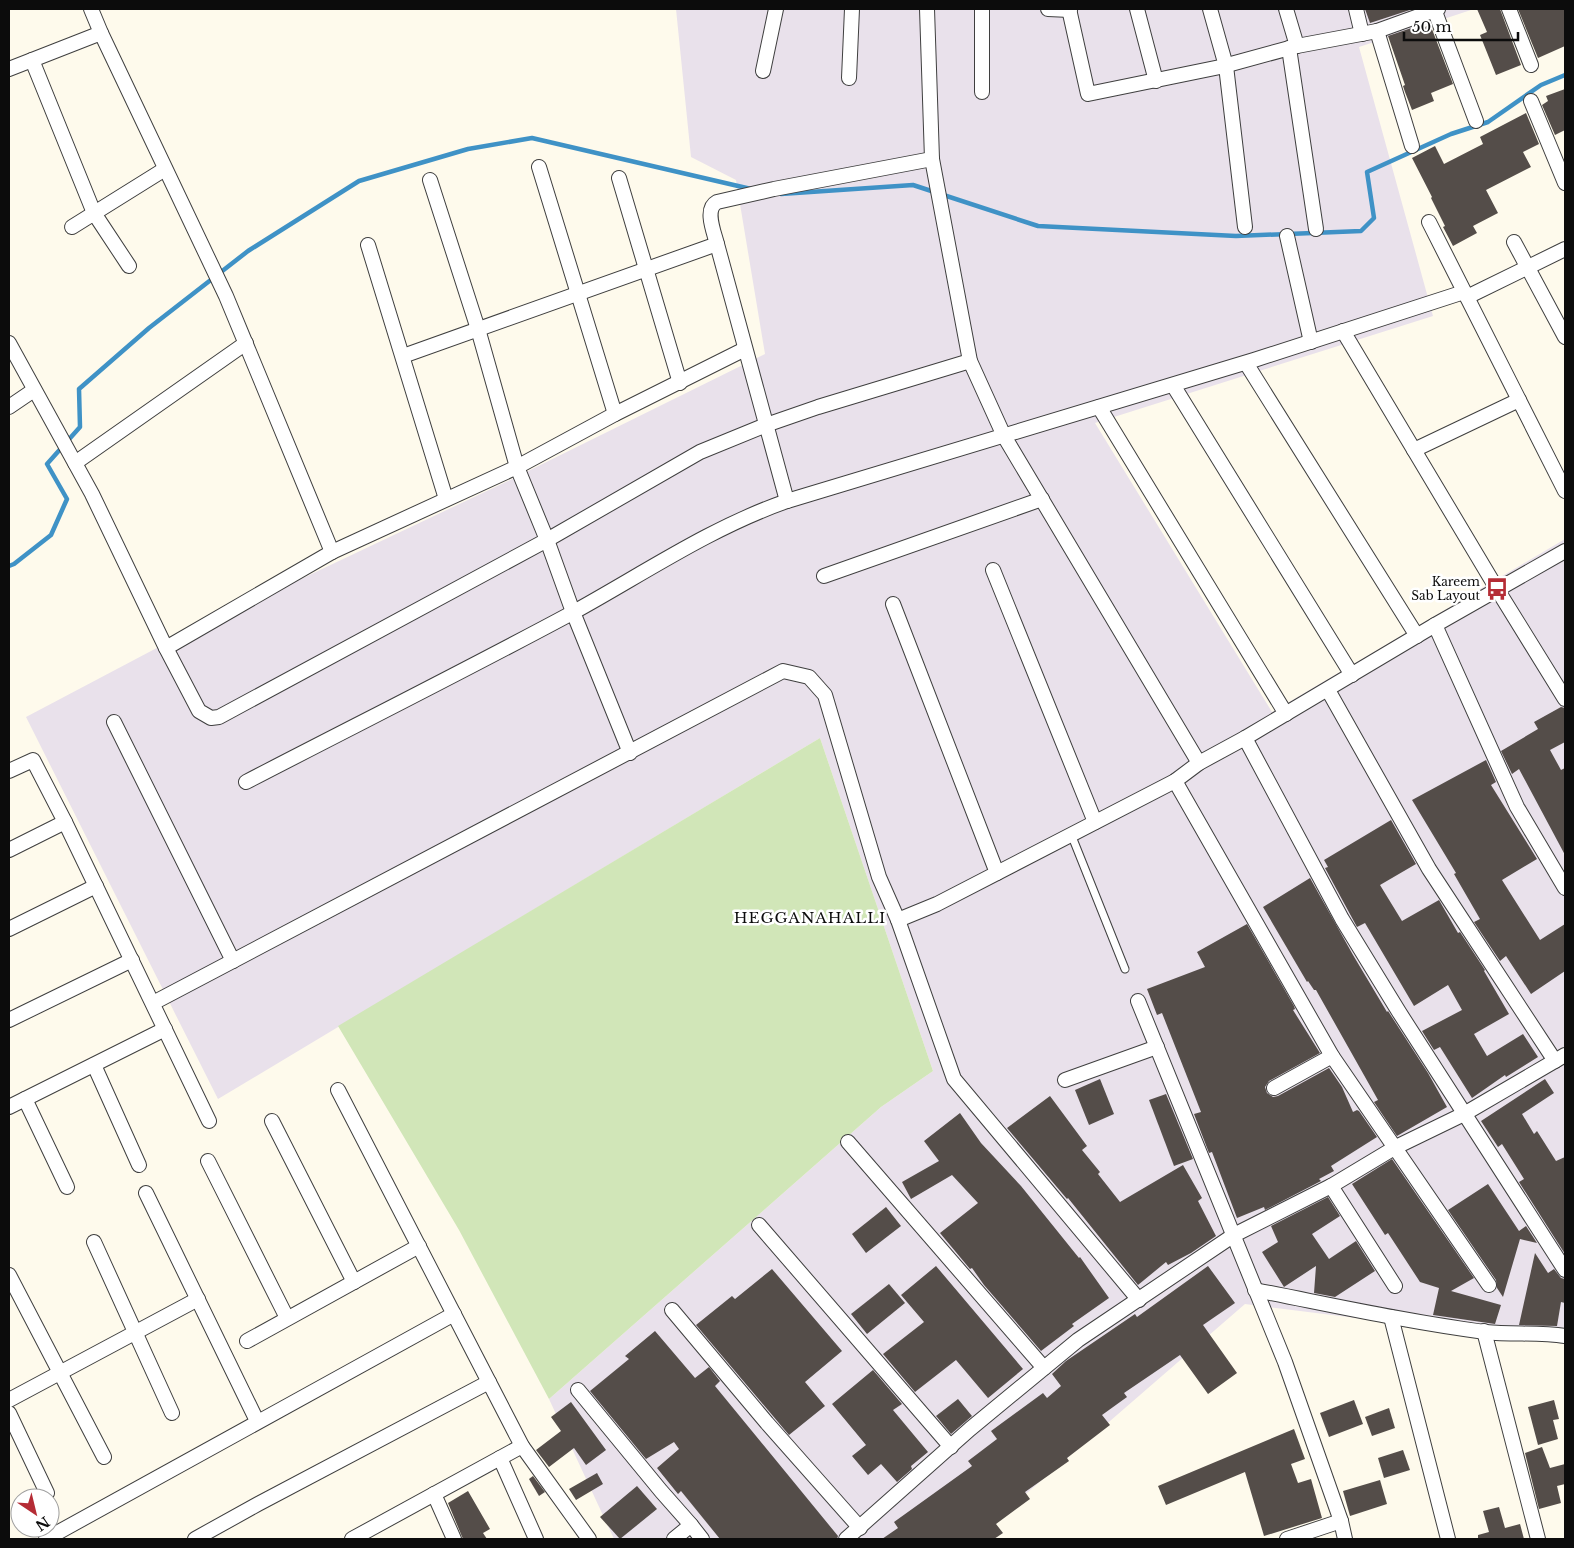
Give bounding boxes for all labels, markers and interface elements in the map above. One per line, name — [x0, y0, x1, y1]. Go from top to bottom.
scale bar — [1404, 10, 1518, 42]
text: 50 m — [1412, 17, 1452, 36]
place label: Kareem Sab Layout — [1411, 574, 1480, 603]
bus stop icon: Kareem Sab Layout — [1484, 576, 1510, 602]
district label: HEGGANAHALLI — [734, 908, 886, 927]
north arrow — [10, 1488, 60, 1538]
text: N — [32, 1512, 53, 1535]

